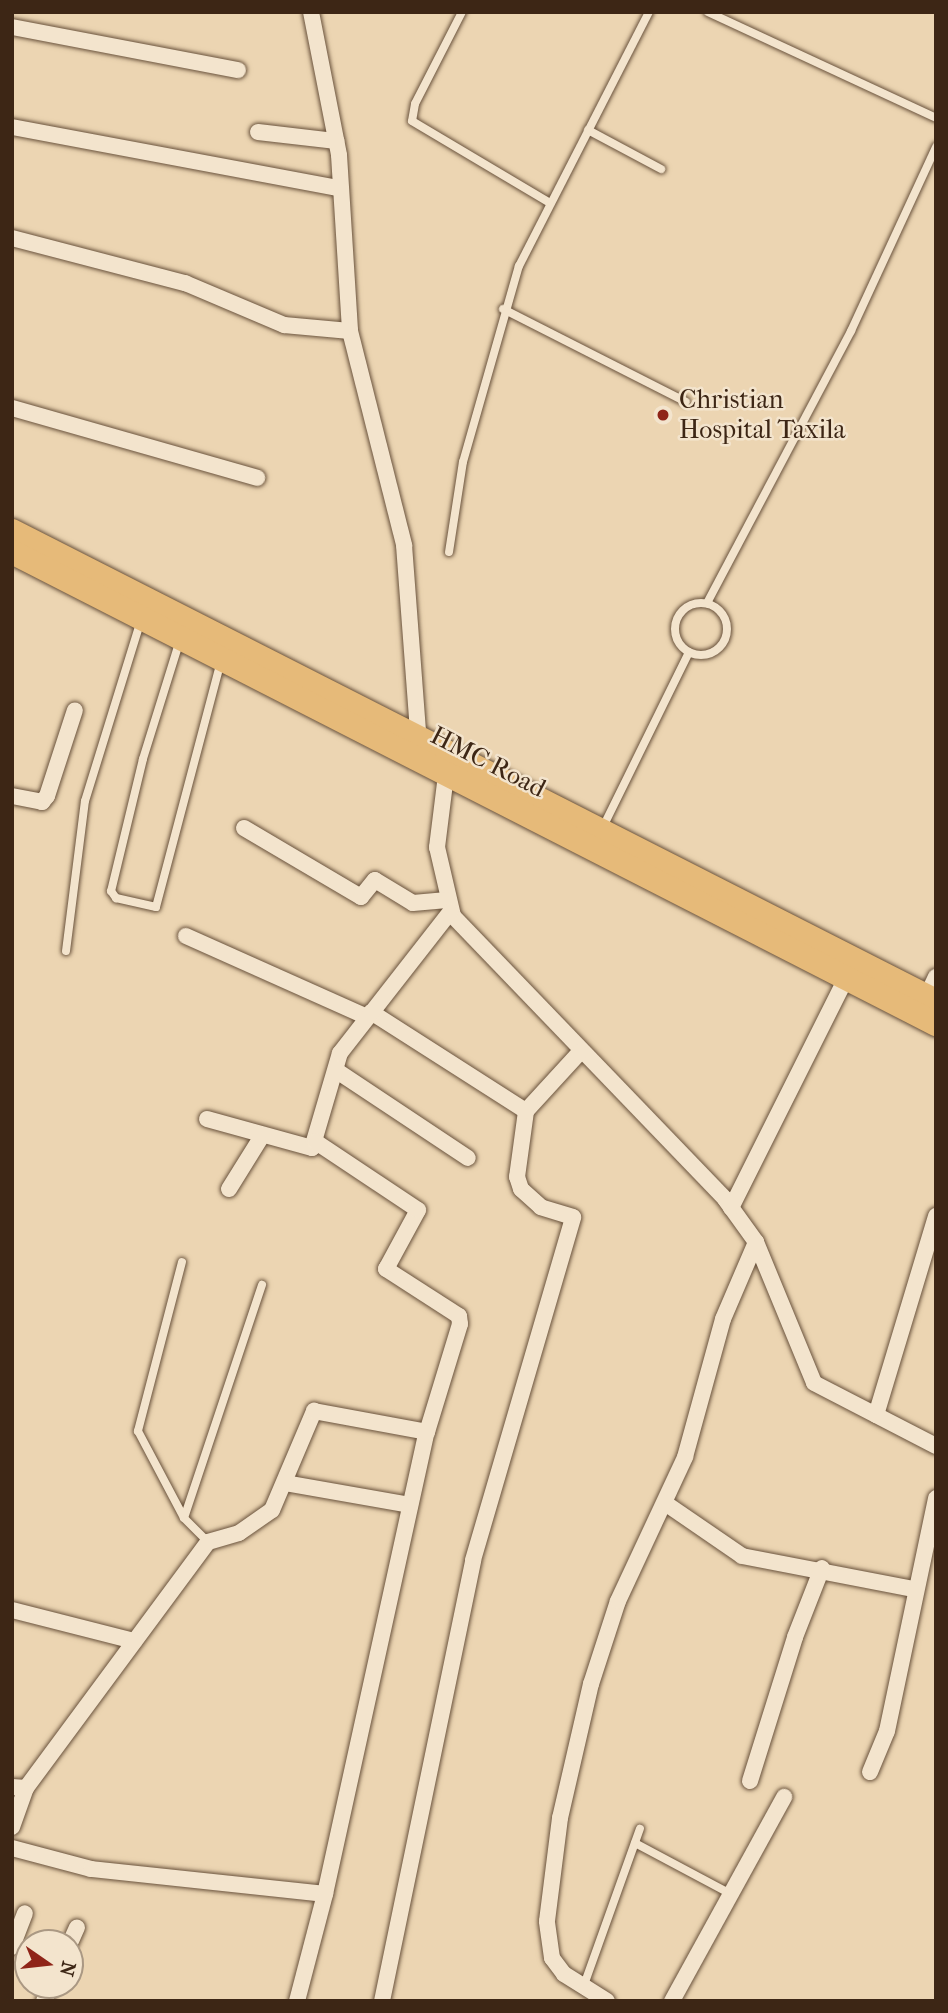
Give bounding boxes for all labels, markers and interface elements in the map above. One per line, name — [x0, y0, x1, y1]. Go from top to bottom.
place label: Christian Hospital Taxila — [679, 384, 845, 446]
marker: Christian Hospital Taxila — [653, 405, 673, 425]
street label: HMC Road — [425, 720, 551, 804]
north arrow — [14, 1929, 84, 1999]
text: N — [55, 1959, 80, 1978]

